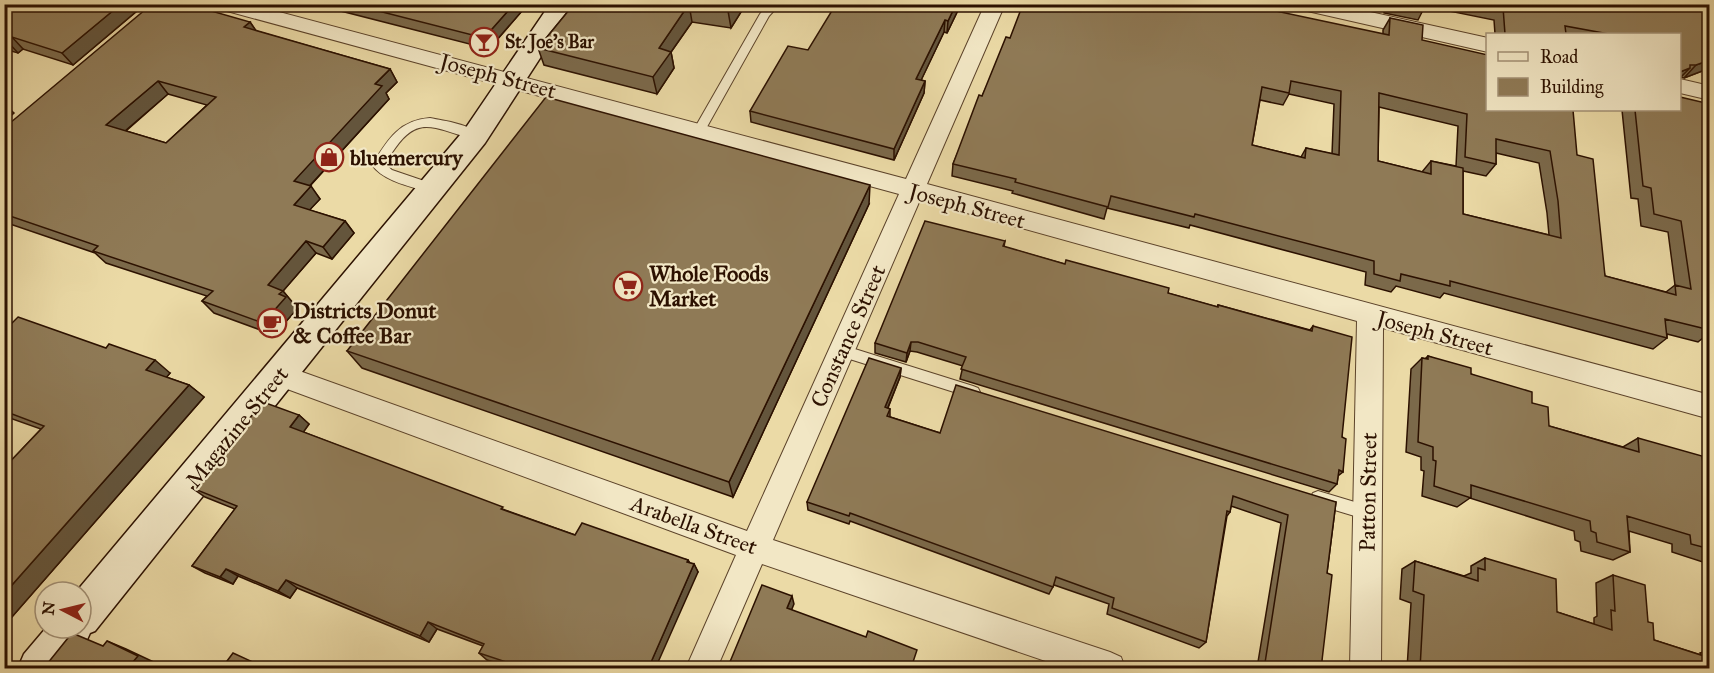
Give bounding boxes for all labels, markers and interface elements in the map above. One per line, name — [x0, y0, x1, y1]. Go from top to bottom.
bar icon: St. Joe's Bar — [468, 26, 500, 58]
place label: St. Joe's Bar — [505, 31, 595, 54]
legend — [1486, 33, 1681, 111]
text: Road — [1540, 46, 1578, 68]
street label: Joseph Street — [435, 47, 559, 105]
text: Building — [1540, 76, 1604, 99]
shop icon: bluemercury — [313, 141, 345, 173]
place label: bluemercury — [349, 144, 464, 171]
street label: Joseph Street — [904, 177, 1028, 235]
place label: Whole Foods Market — [649, 260, 769, 312]
street label: Constance Street — [805, 260, 892, 411]
supermarket icon: Whole Foods Market — [612, 270, 644, 302]
place label: Districts Donut & Coffee Bar — [293, 297, 436, 349]
street label: Joseph Street — [1372, 304, 1496, 362]
cafe icon: Districts Donut & Coffee Bar — [256, 307, 288, 339]
street label: Magazine Street — [180, 361, 294, 493]
street label: Patton Street — [1353, 432, 1383, 552]
street label: Arabella Street — [626, 489, 761, 560]
north arrow — [33, 580, 93, 640]
text: N — [38, 600, 59, 616]

